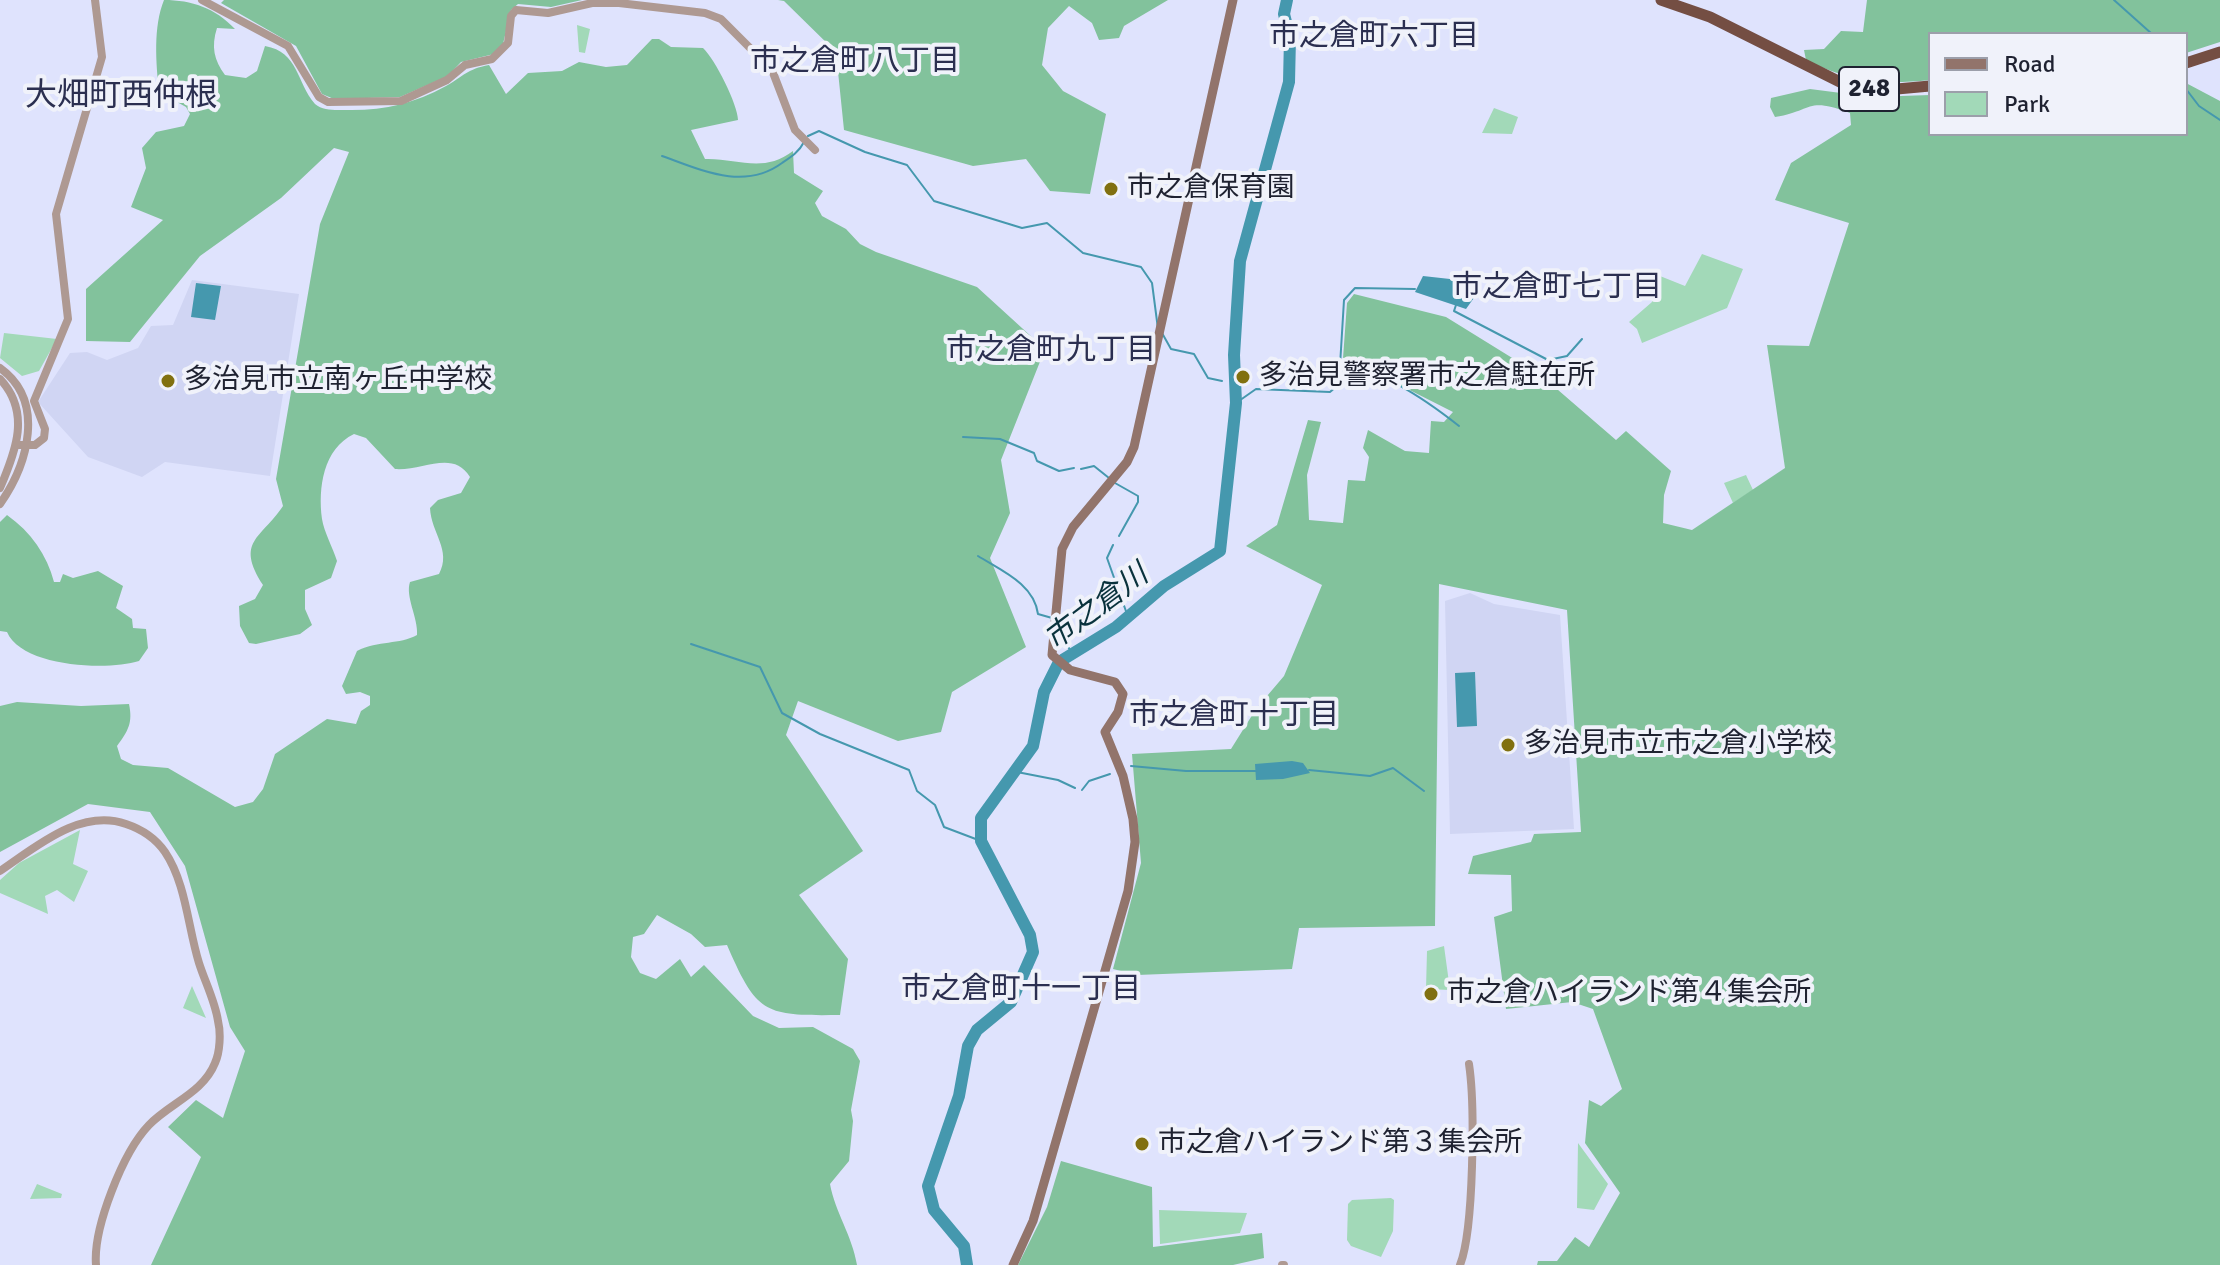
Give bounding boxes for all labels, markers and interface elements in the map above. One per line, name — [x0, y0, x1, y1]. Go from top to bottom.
district label: 市之倉町六丁目 — [1269, 19, 1479, 55]
legend — [1928, 32, 2188, 136]
district label: 市之倉町八丁目 — [750, 44, 960, 80]
text: Road — [2004, 49, 2055, 79]
road number: 248 — [1839, 67, 1899, 111]
district label: 大畑町西仲根 — [25, 78, 217, 116]
text: Park — [2004, 89, 2050, 119]
place label: 市之倉保育園 — [1127, 172, 1295, 206]
marker: 市之倉保育園 — [1102, 180, 1120, 198]
district label: 市之倉町七丁目 — [1452, 270, 1662, 306]
district label: 市之倉町九丁目 — [946, 333, 1156, 369]
place label: 多治見警察署市之倉駐在所 — [1259, 360, 1595, 394]
place label: 多治見市立南ヶ丘中学校 — [184, 364, 492, 398]
marker: 多治見警察署市之倉駐在所 — [1234, 368, 1252, 386]
marker: 多治見市立南ヶ丘中学校 — [159, 372, 177, 390]
water label: 市之倉川 — [1038, 558, 1156, 658]
district label: 市之倉町十丁目 — [1129, 698, 1339, 734]
place label: 多治見市立市之倉小学校 — [1524, 728, 1832, 762]
marker: 多治見市立市之倉小学校 — [1499, 736, 1517, 754]
district label: 市之倉町十一丁目 — [901, 972, 1141, 1008]
place label: 市之倉ハイランド第４集会所 — [1447, 977, 1811, 1011]
marker: 市之倉ハイランド第４集会所 — [1422, 985, 1440, 1003]
place label: 市之倉ハイランド第３集会所 — [1158, 1127, 1522, 1161]
marker: 市之倉ハイランド第３集会所 — [1133, 1135, 1151, 1153]

